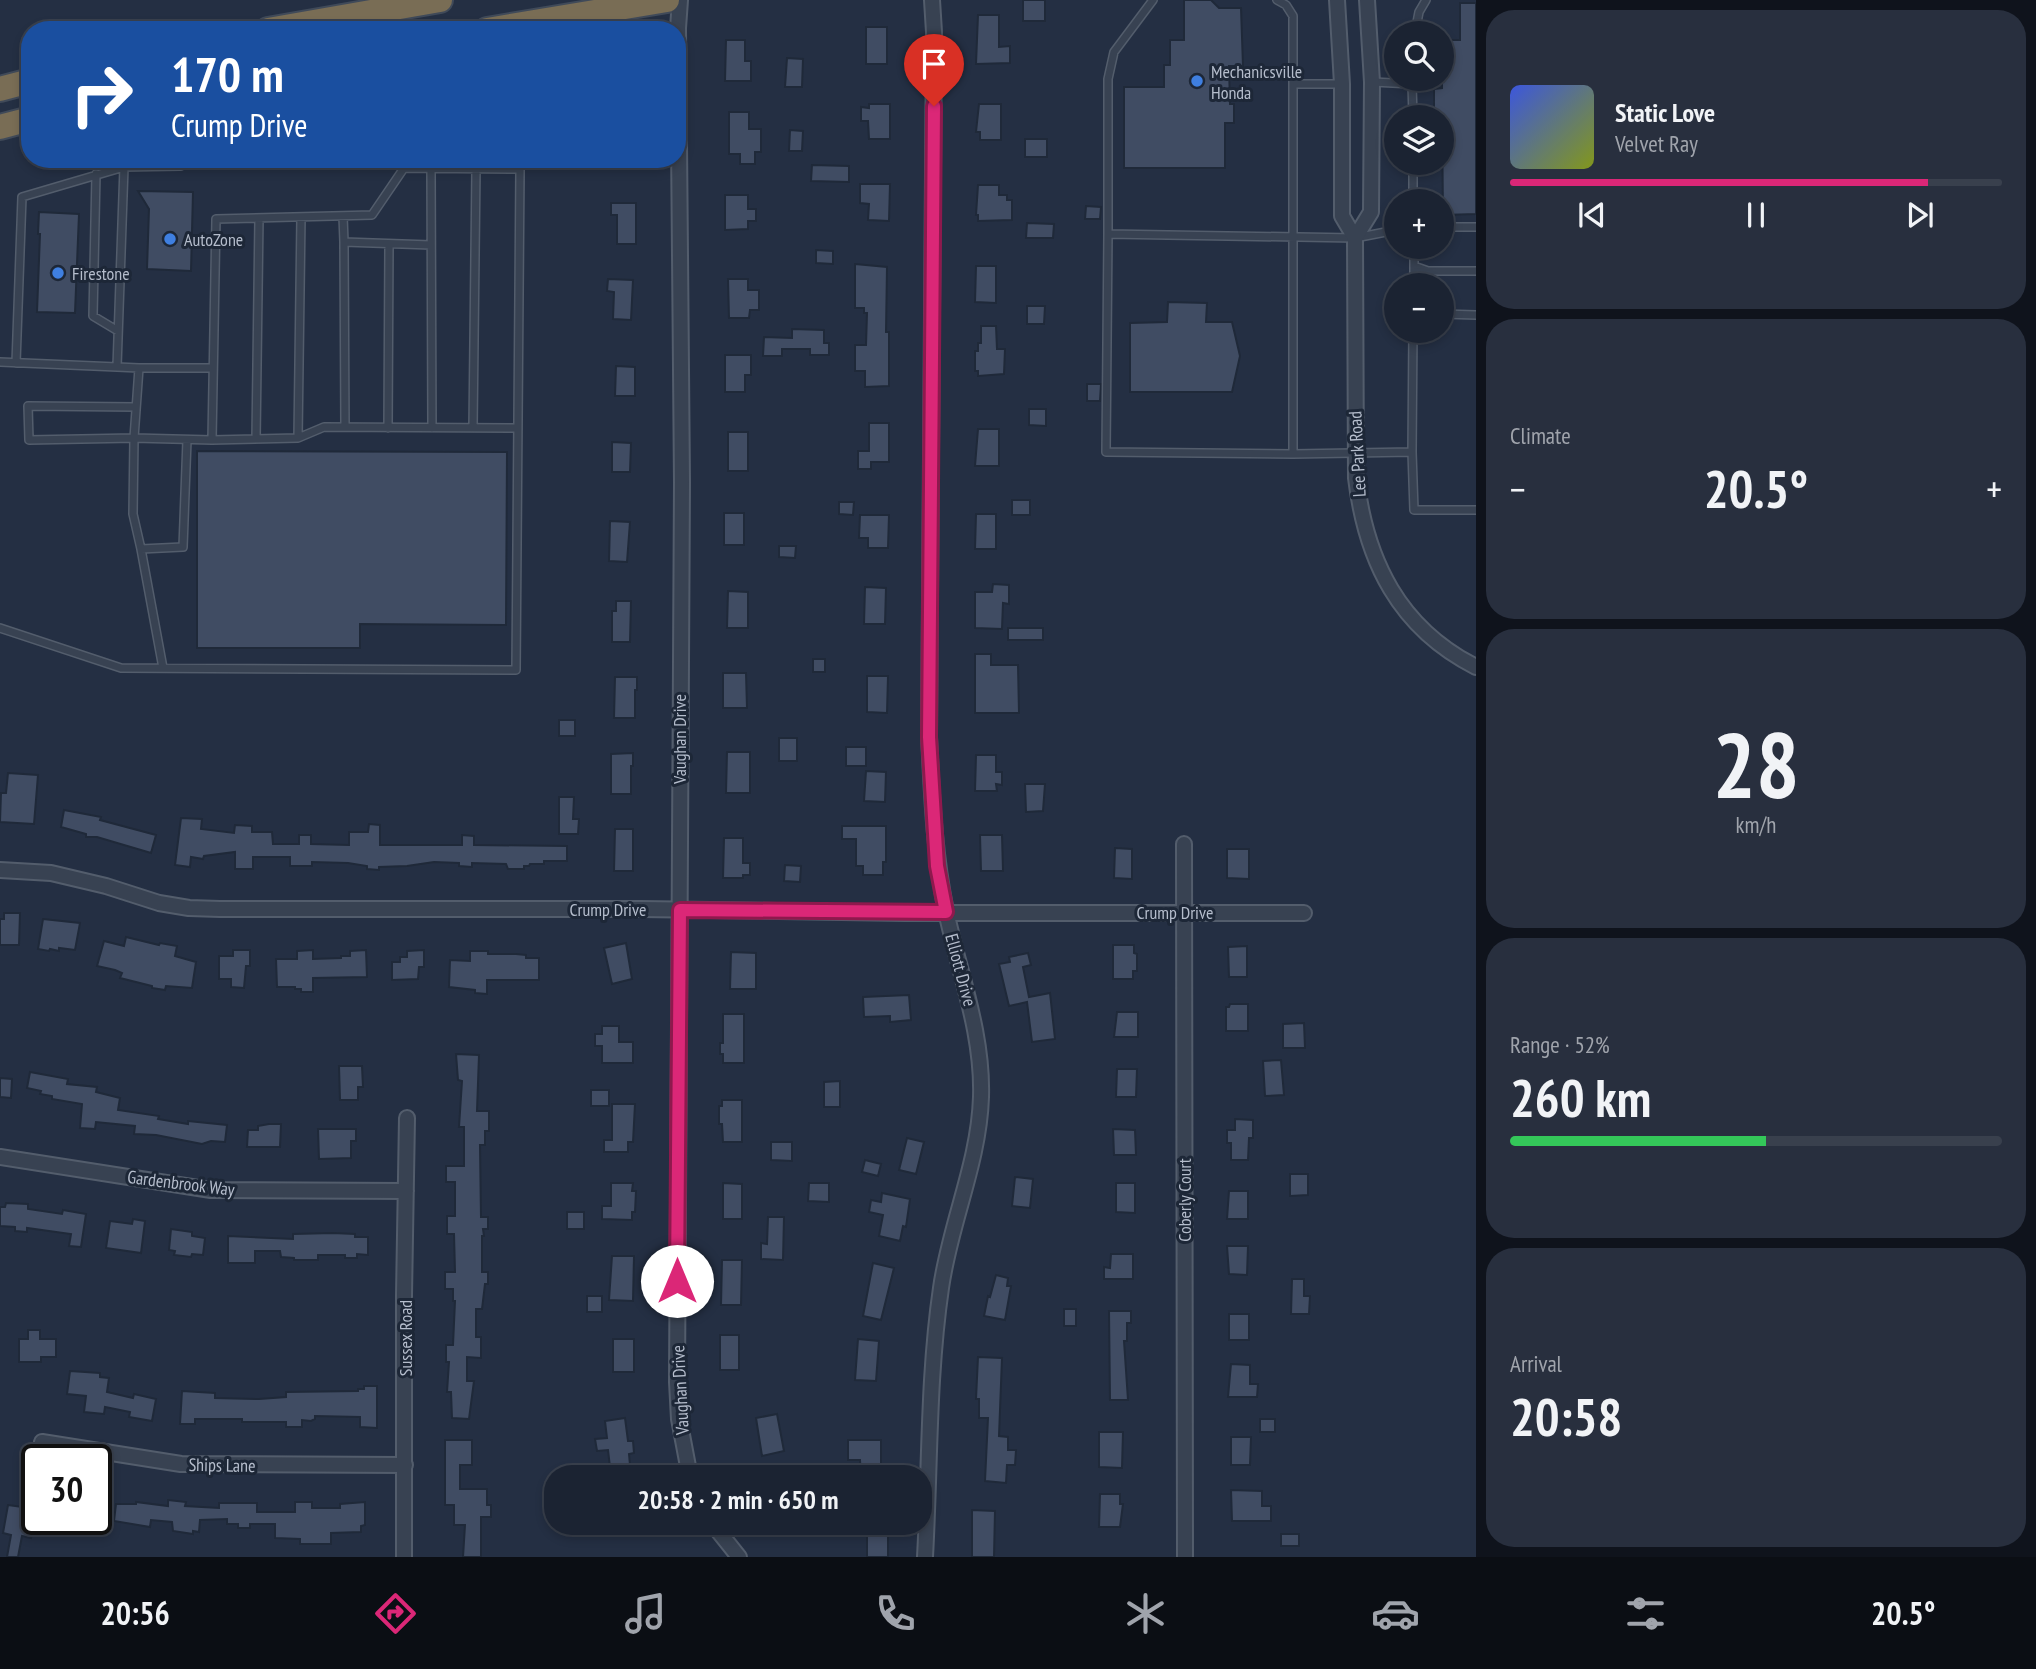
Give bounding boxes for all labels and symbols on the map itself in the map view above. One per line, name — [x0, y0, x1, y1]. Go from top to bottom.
pin — [904, 34, 964, 106]
place label: Mechanicsville Honda — [1211, 60, 1302, 104]
marker: Mechanicsville Honda — [1189, 73, 1205, 89]
place label: AutoZone — [184, 228, 243, 251]
marker: AutoZone — [162, 231, 178, 247]
place label: Firestone — [72, 262, 130, 285]
marker: Firestone — [50, 265, 66, 281]
street label: Lee Park Road — [1343, 410, 1371, 498]
street label: Vaughan Drive — [668, 694, 691, 785]
street label: Crump Drive — [570, 898, 646, 921]
street label: Crump Drive — [1137, 901, 1213, 924]
street label: Elliott Drive — [940, 931, 982, 1009]
street label: Coberly Court — [1173, 1158, 1196, 1242]
street label: Gardenbrook Way — [126, 1165, 236, 1201]
position arrow — [640, 1244, 714, 1318]
street label: Sussex Road — [394, 1300, 417, 1376]
street label: Vaughan Drive — [666, 1344, 694, 1437]
speed limit sign: 30 — [21, 1444, 112, 1535]
street label: Ships Lane — [188, 1453, 256, 1477]

